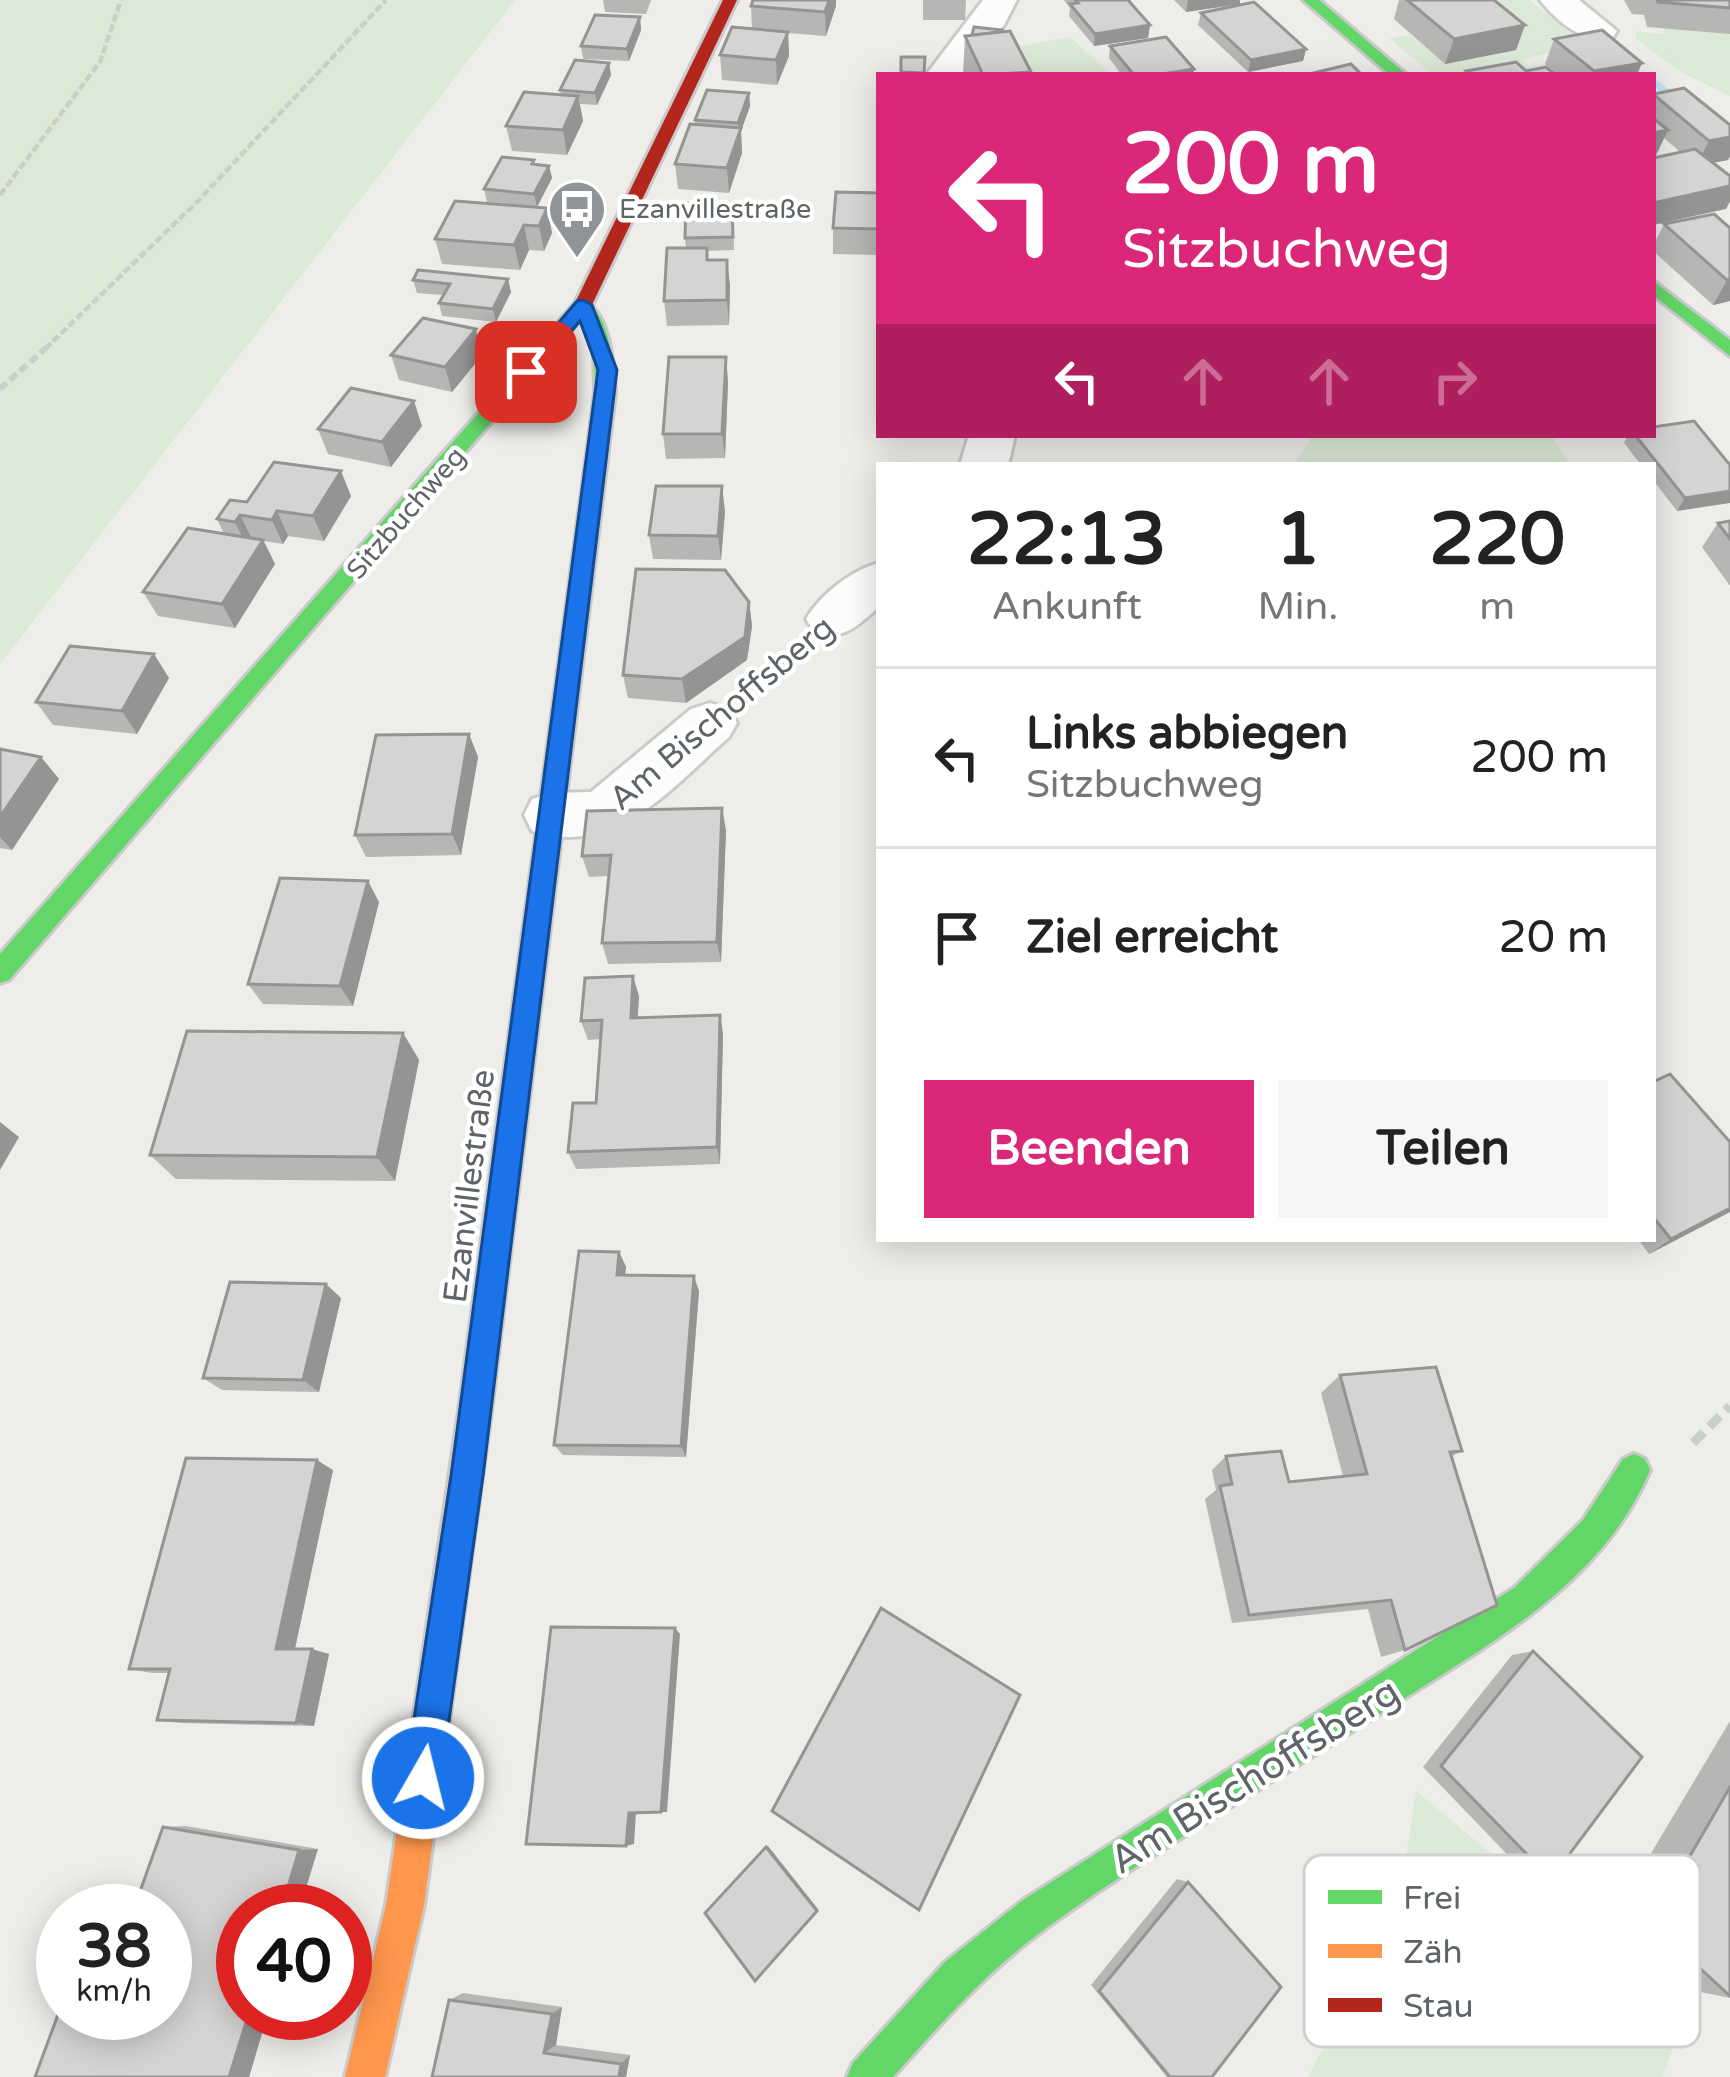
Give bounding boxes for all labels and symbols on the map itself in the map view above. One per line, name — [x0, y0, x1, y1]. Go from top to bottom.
bus stop icon: Ezanvillestraße — [546, 178, 608, 260]
place label: Ezanvillestraße — [619, 193, 811, 226]
pin — [475, 321, 577, 423]
street label: Sitzbuchweg — [340, 440, 473, 586]
street label: Am Bischoffsberg — [602, 608, 842, 819]
street label: Ezanvillestraße — [436, 1067, 503, 1305]
street label: Am Bischoffsberg — [1101, 1668, 1408, 1884]
position arrow — [360, 1715, 486, 1841]
legend — [1304, 1855, 1700, 2047]
text: Frei — [1403, 1879, 1461, 1918]
speed limit sign: 40 — [216, 1884, 372, 2040]
text: Zäh — [1403, 1933, 1463, 1972]
text: Stau — [1403, 1987, 1474, 2026]

